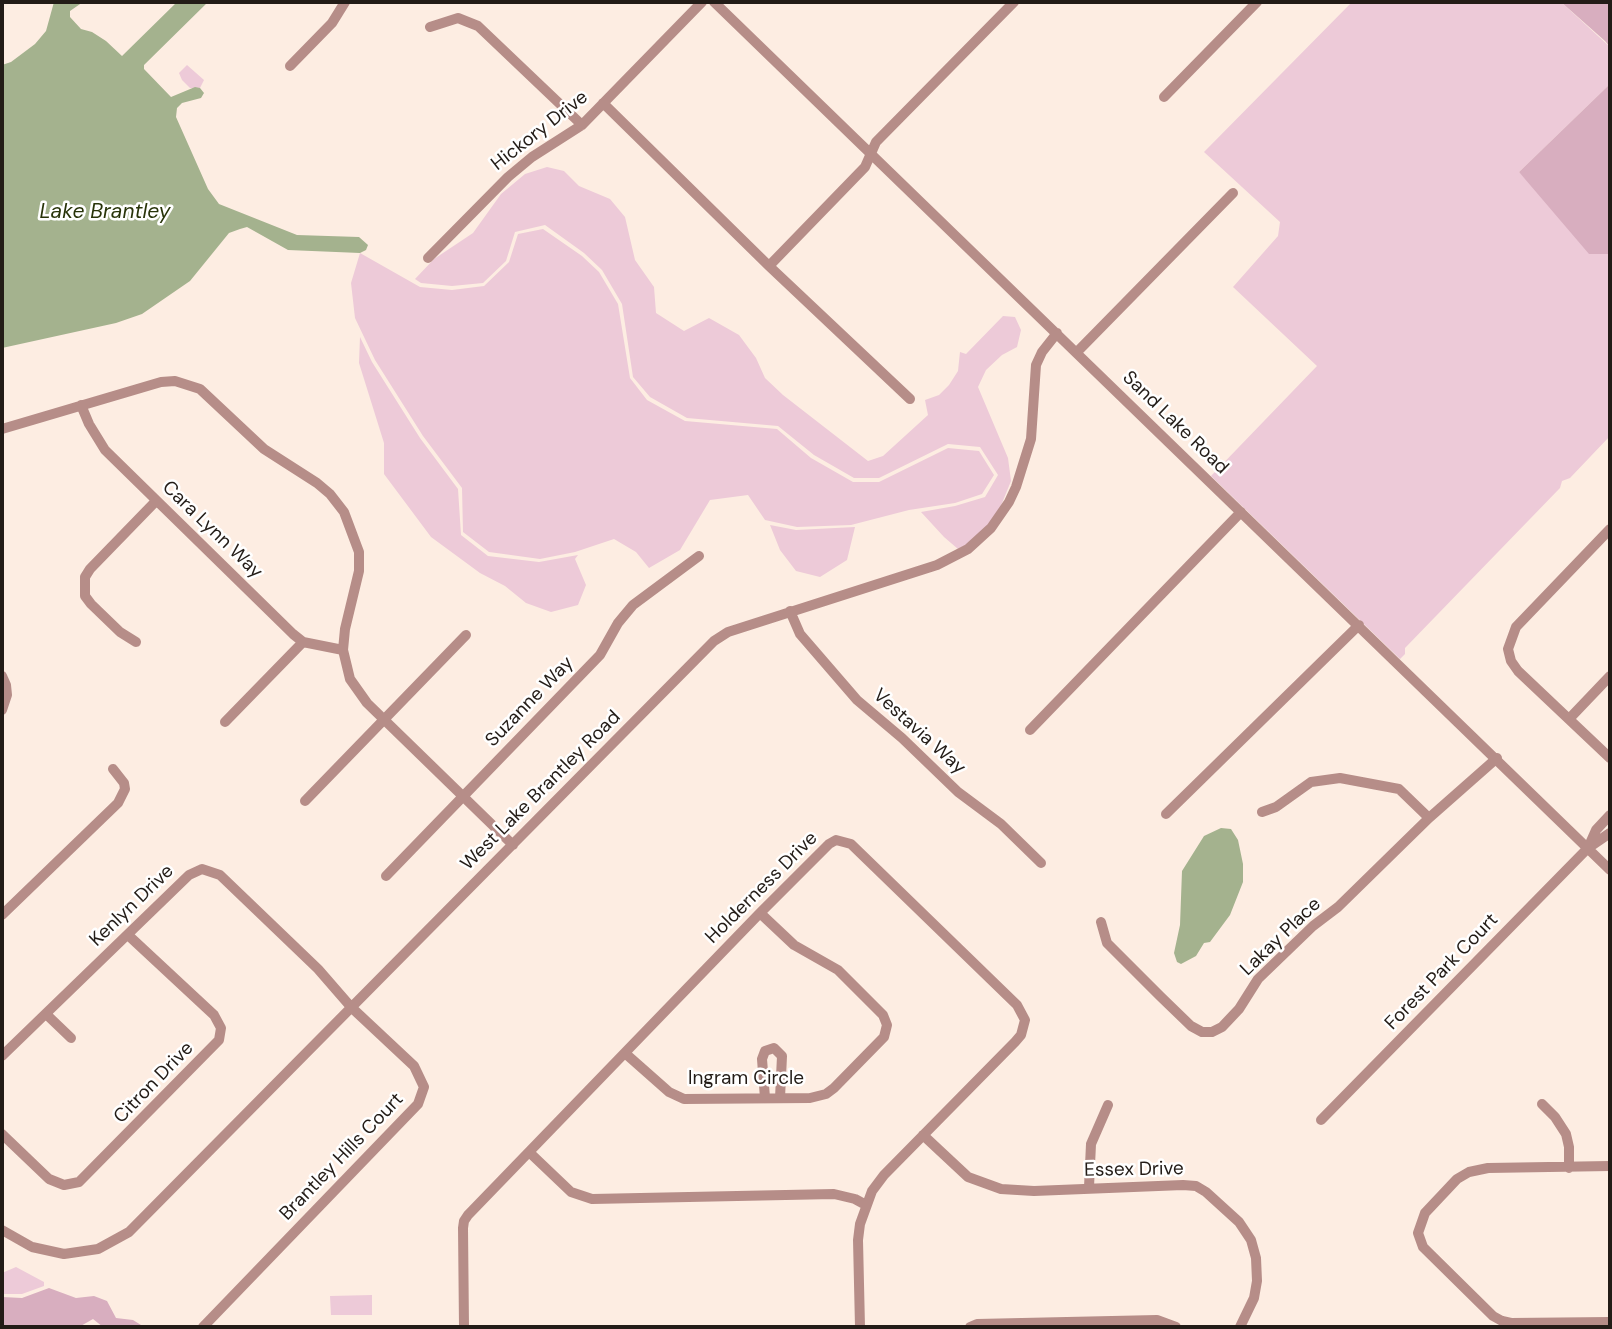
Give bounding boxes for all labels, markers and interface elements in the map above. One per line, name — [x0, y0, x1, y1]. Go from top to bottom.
street label: Hickory Drive — [487, 86, 593, 176]
water label: Lake Brantley — [40, 199, 170, 225]
street label: Sand Lake Road — [1117, 367, 1233, 479]
street label: Cara Lynn Way — [157, 476, 267, 584]
street label: Suzanne Way — [481, 652, 579, 752]
street label: Vestavia Way — [868, 684, 970, 780]
street label: West Lake Brantley Road — [456, 706, 626, 876]
street label: Holderness Drive — [701, 827, 823, 949]
street label: Kenlyn Drive — [85, 860, 179, 952]
street label: Lakay Place — [1236, 893, 1326, 981]
street label: Forest Park Court — [1381, 909, 1503, 1035]
street label: Citron Drive — [109, 1037, 199, 1129]
street label: Ingram Circle — [688, 1068, 804, 1090]
street label: Brantley Hills Court — [275, 1089, 409, 1225]
street label: Essex Drive — [1084, 1158, 1184, 1182]

